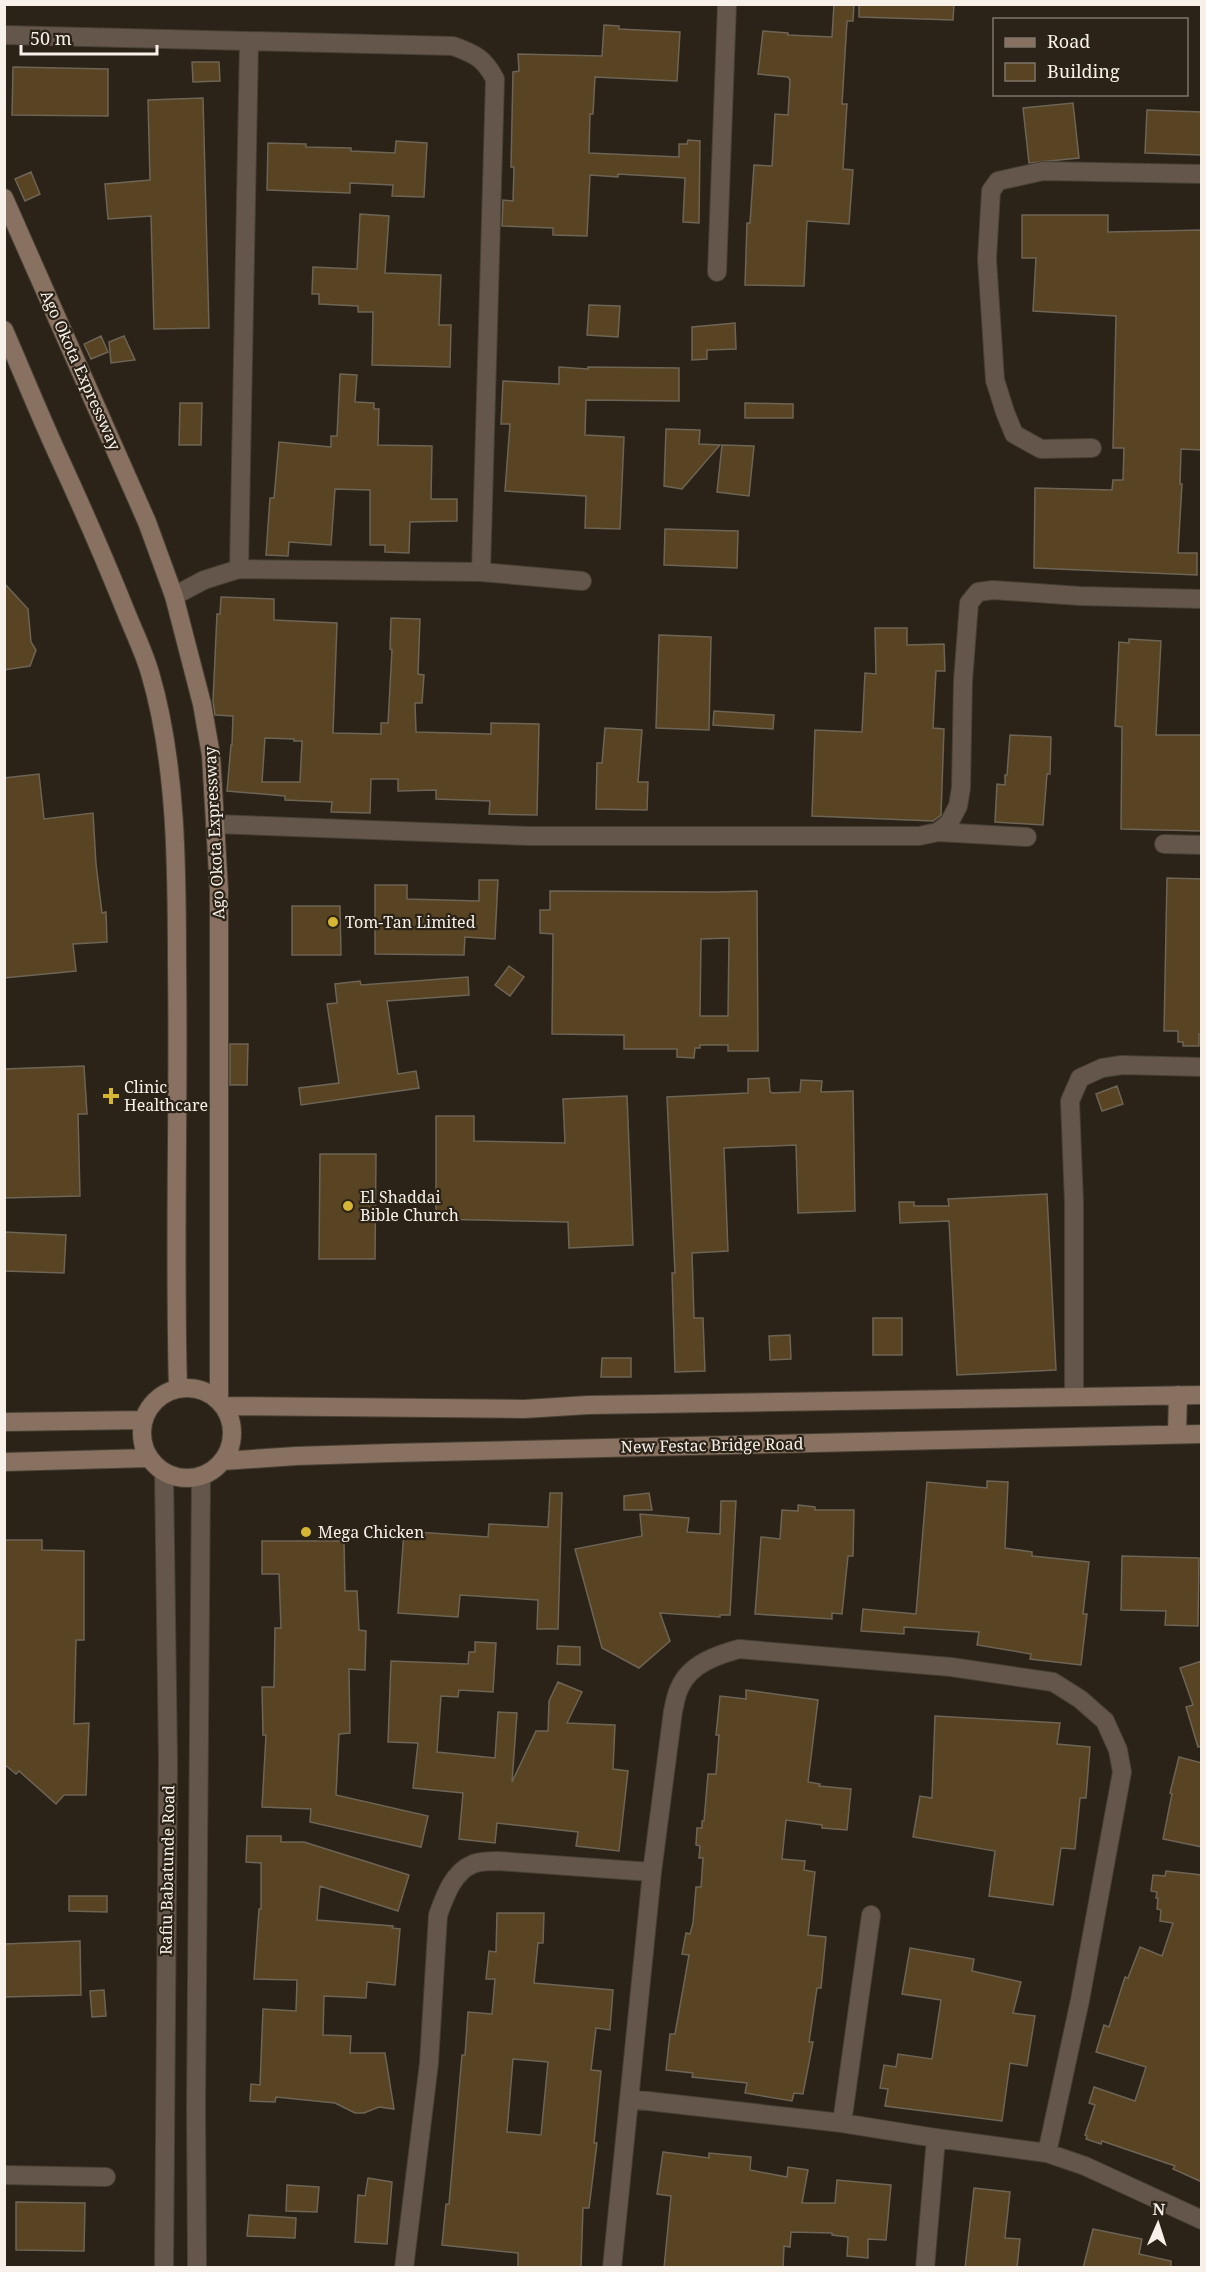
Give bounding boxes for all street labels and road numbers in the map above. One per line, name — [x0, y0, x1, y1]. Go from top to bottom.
street label: Ago Okota Expressway — [36, 287, 127, 454]
street label: Ago Okota Expressway — [198, 745, 230, 920]
street label: New Festac Bridge Road — [620, 1432, 804, 1458]
street label: Rafiu Babatunde Road — [155, 1785, 179, 1955]

